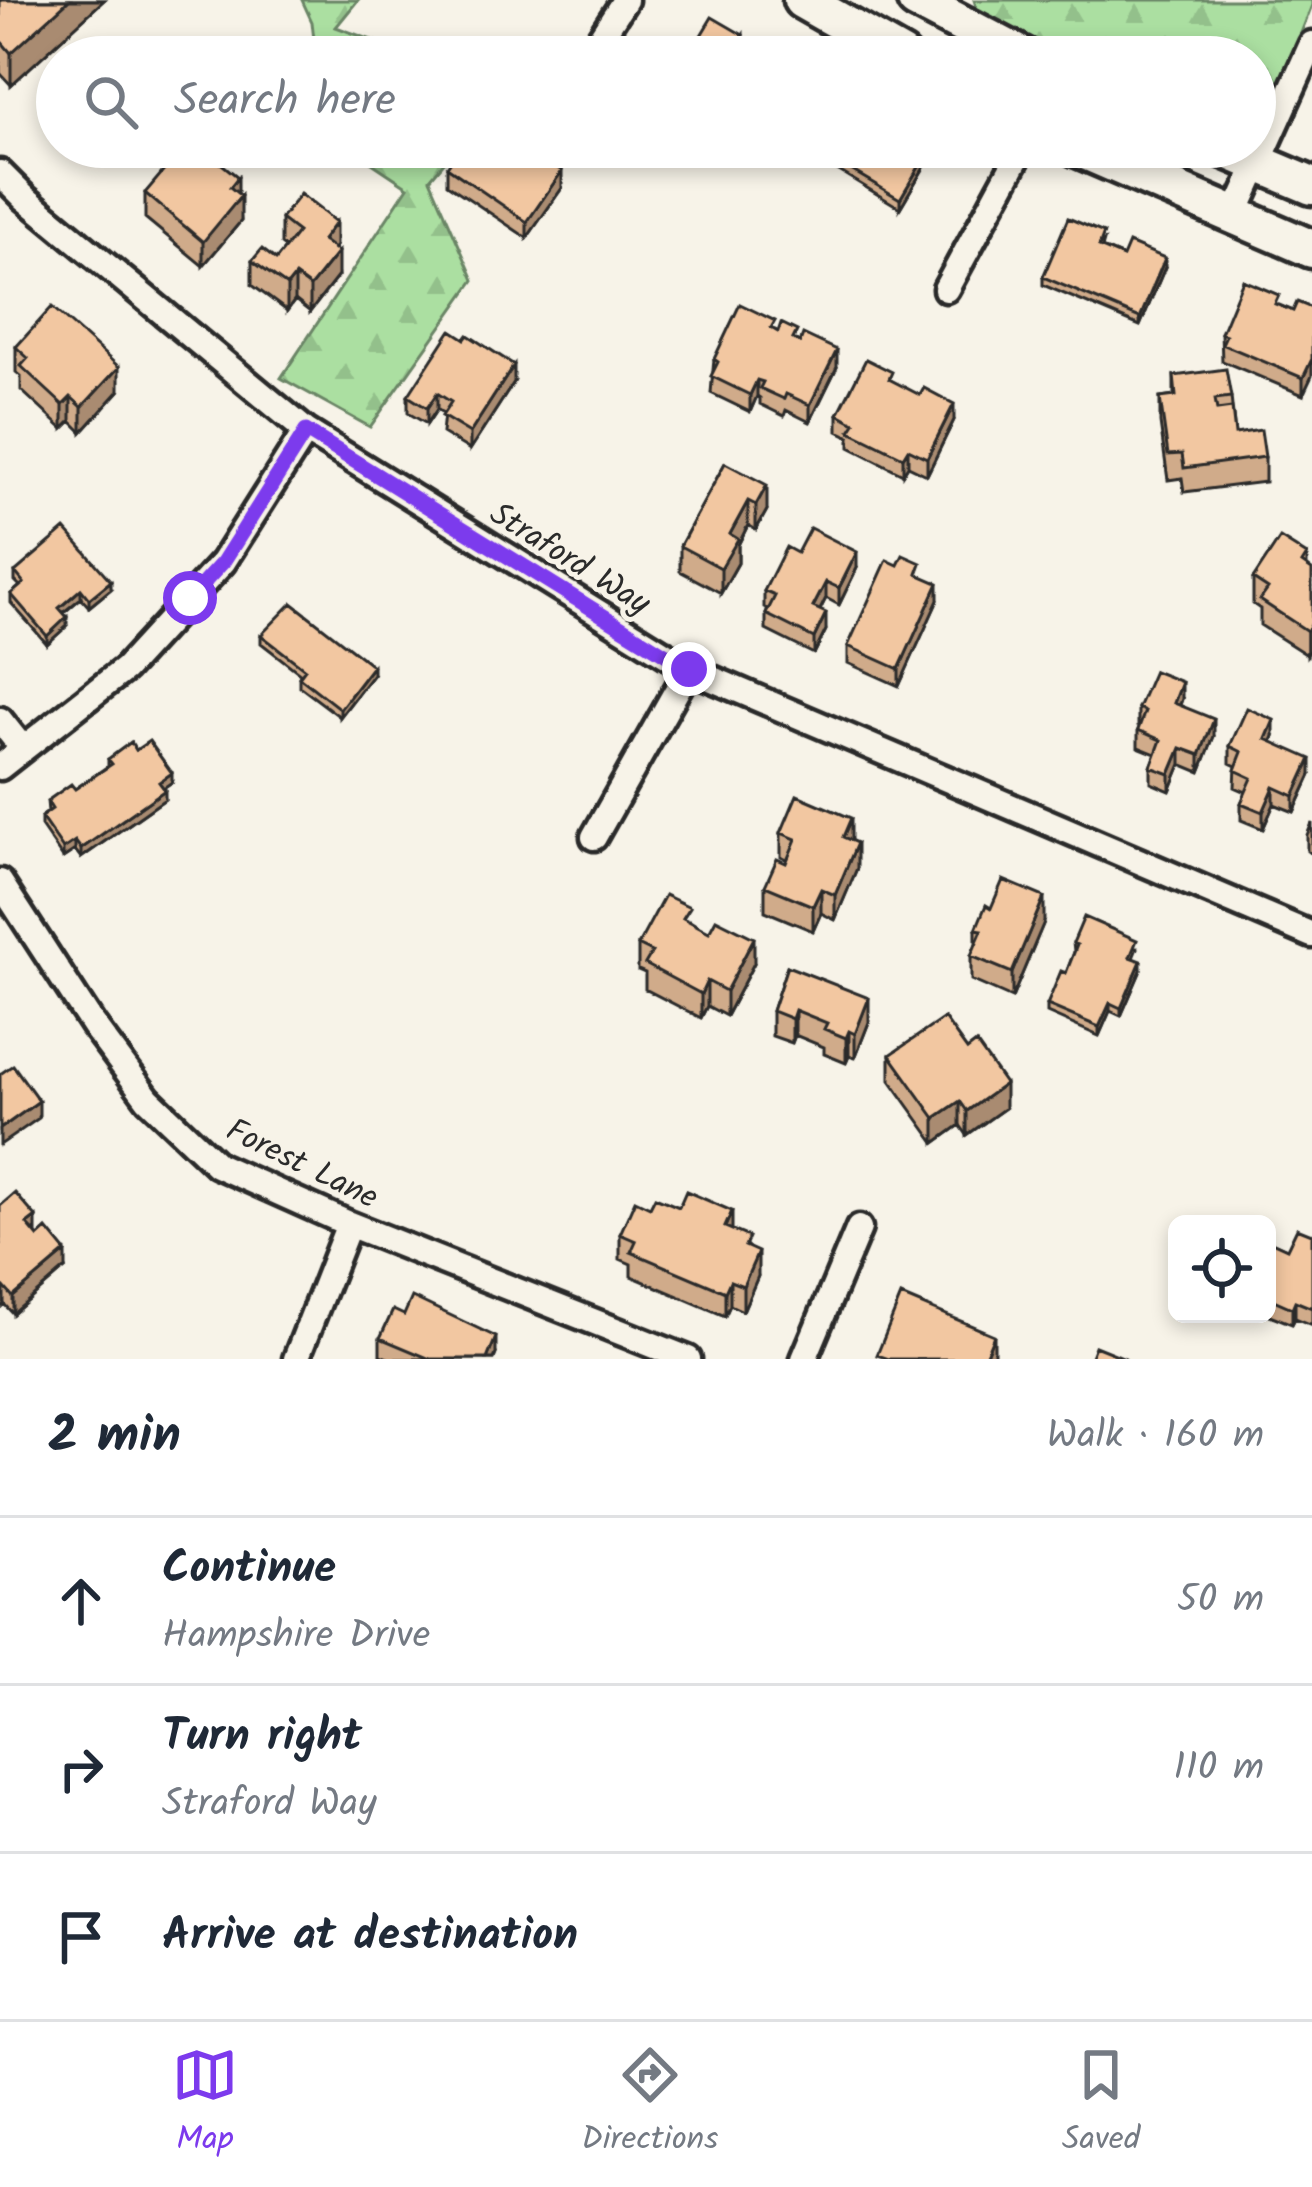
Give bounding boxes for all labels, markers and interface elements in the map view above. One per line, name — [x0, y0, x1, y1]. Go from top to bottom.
search box — [36, 36, 1276, 168]
text: Search here — [174, 66, 396, 138]
icon: search — [78, 69, 144, 135]
street label: Straford Way — [478, 489, 661, 631]
route start — [163, 571, 217, 625]
route end — [662, 642, 716, 696]
street label: Forest Lane — [216, 1105, 387, 1225]
map controls — [1168, 1215, 1276, 1323]
button: locate — [1168, 1215, 1276, 1323]
text: 2 min — [48, 1397, 181, 1478]
text: Walk · 160 m — [1047, 1406, 1264, 1468]
text: Continue — [162, 1534, 336, 1606]
icon: ahead — [48, 1568, 114, 1634]
text: 50 m — [1177, 1570, 1264, 1632]
text: Hampshire Drive — [162, 1606, 430, 1668]
text: Turn right — [162, 1702, 362, 1774]
icon: right — [48, 1736, 114, 1802]
text: 110 m — [1173, 1738, 1264, 1800]
text: Straford Way — [162, 1774, 376, 1836]
text: Arrive at destination — [162, 1901, 578, 1973]
icon: arrive — [48, 1904, 114, 1970]
tab: Map — [172, 2042, 238, 2167]
tab: Directions — [581, 2042, 718, 2167]
tab: Saved — [1062, 2042, 1140, 2167]

